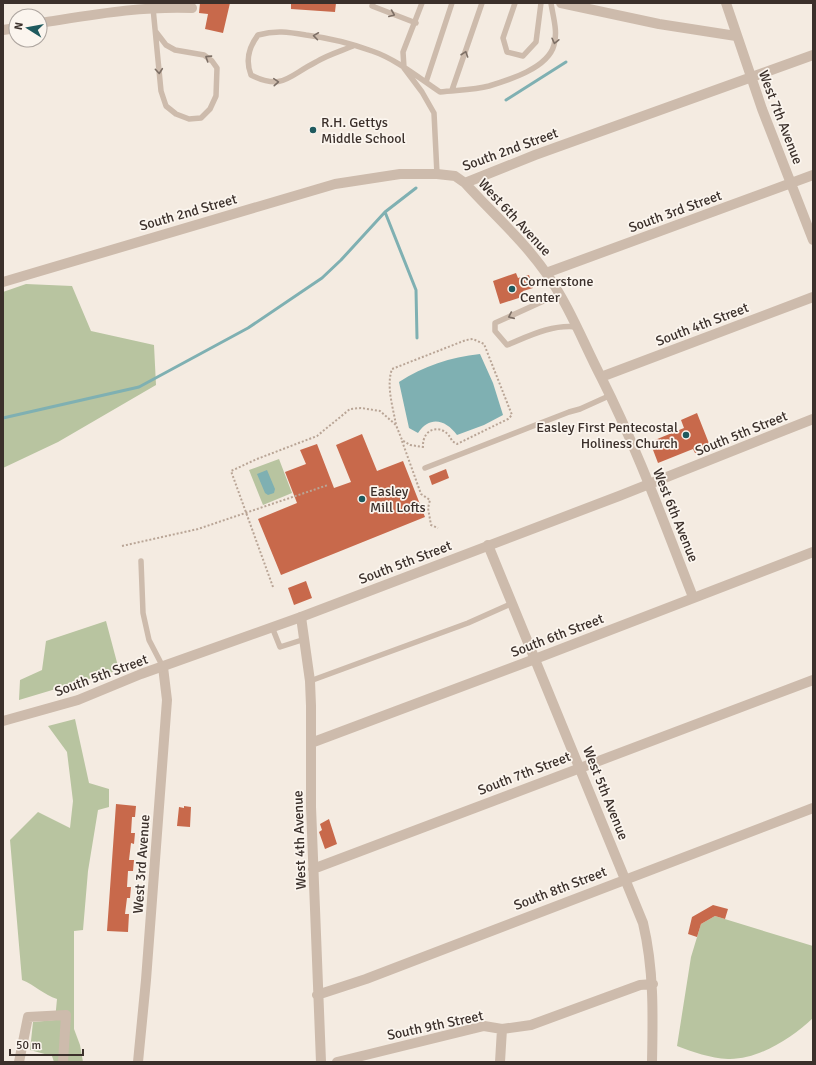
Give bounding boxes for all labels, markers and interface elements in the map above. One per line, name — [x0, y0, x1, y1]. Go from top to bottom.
north arrow — [8, 8, 48, 48]
one-way arrow — [388, 9, 396, 17]
text: N — [12, 21, 26, 31]
one-way arrow — [313, 32, 319, 41]
one-way arrow — [551, 38, 559, 45]
one-way arrow — [460, 50, 468, 57]
one-way arrow — [205, 56, 212, 63]
one-way arrow — [155, 68, 164, 74]
street label: West 7th Avenue — [755, 68, 806, 167]
one-way arrow — [273, 77, 279, 86]
place label: R.H. Gettys Middle School — [321, 114, 406, 147]
street label: South 2nd Street — [460, 124, 560, 175]
marker: R.H. Gettys Middle School — [308, 125, 318, 135]
street label: West 6th Avenue — [475, 175, 555, 259]
street label: South 3rd Street — [626, 187, 724, 236]
street label: South 2nd Street — [137, 190, 239, 235]
place label: Cornerstone Center — [520, 273, 593, 306]
marker: Cornerstone Center — [507, 284, 517, 294]
street label: South 4th Street — [653, 299, 751, 350]
one-way arrow — [507, 311, 514, 319]
street label: South 5th Street — [693, 407, 790, 460]
place label: Easley First Pentecostal Holiness Church — [536, 419, 678, 452]
marker: Easley First Pentecostal Holiness Church — [681, 430, 691, 440]
street label: West 6th Avenue — [649, 466, 702, 564]
place label: Easley Mill Lofts — [370, 483, 426, 516]
marker: Easley Mill Lofts — [357, 494, 367, 504]
street label: South 5th Street — [356, 537, 454, 588]
street label: South 6th Street — [508, 610, 606, 661]
street label: South 5th Street — [52, 651, 150, 700]
street label: West 5th Avenue — [579, 744, 632, 842]
street label: South 7th Street — [475, 748, 573, 799]
street label: West 4th Avenue — [289, 790, 310, 890]
street label: West 3rd Avenue — [130, 814, 153, 914]
street label: South 8th Street — [511, 863, 609, 914]
street label: South 9th Street — [385, 1007, 485, 1044]
scale bar — [10, 1031, 83, 1057]
text: 50 m — [16, 1038, 41, 1053]

